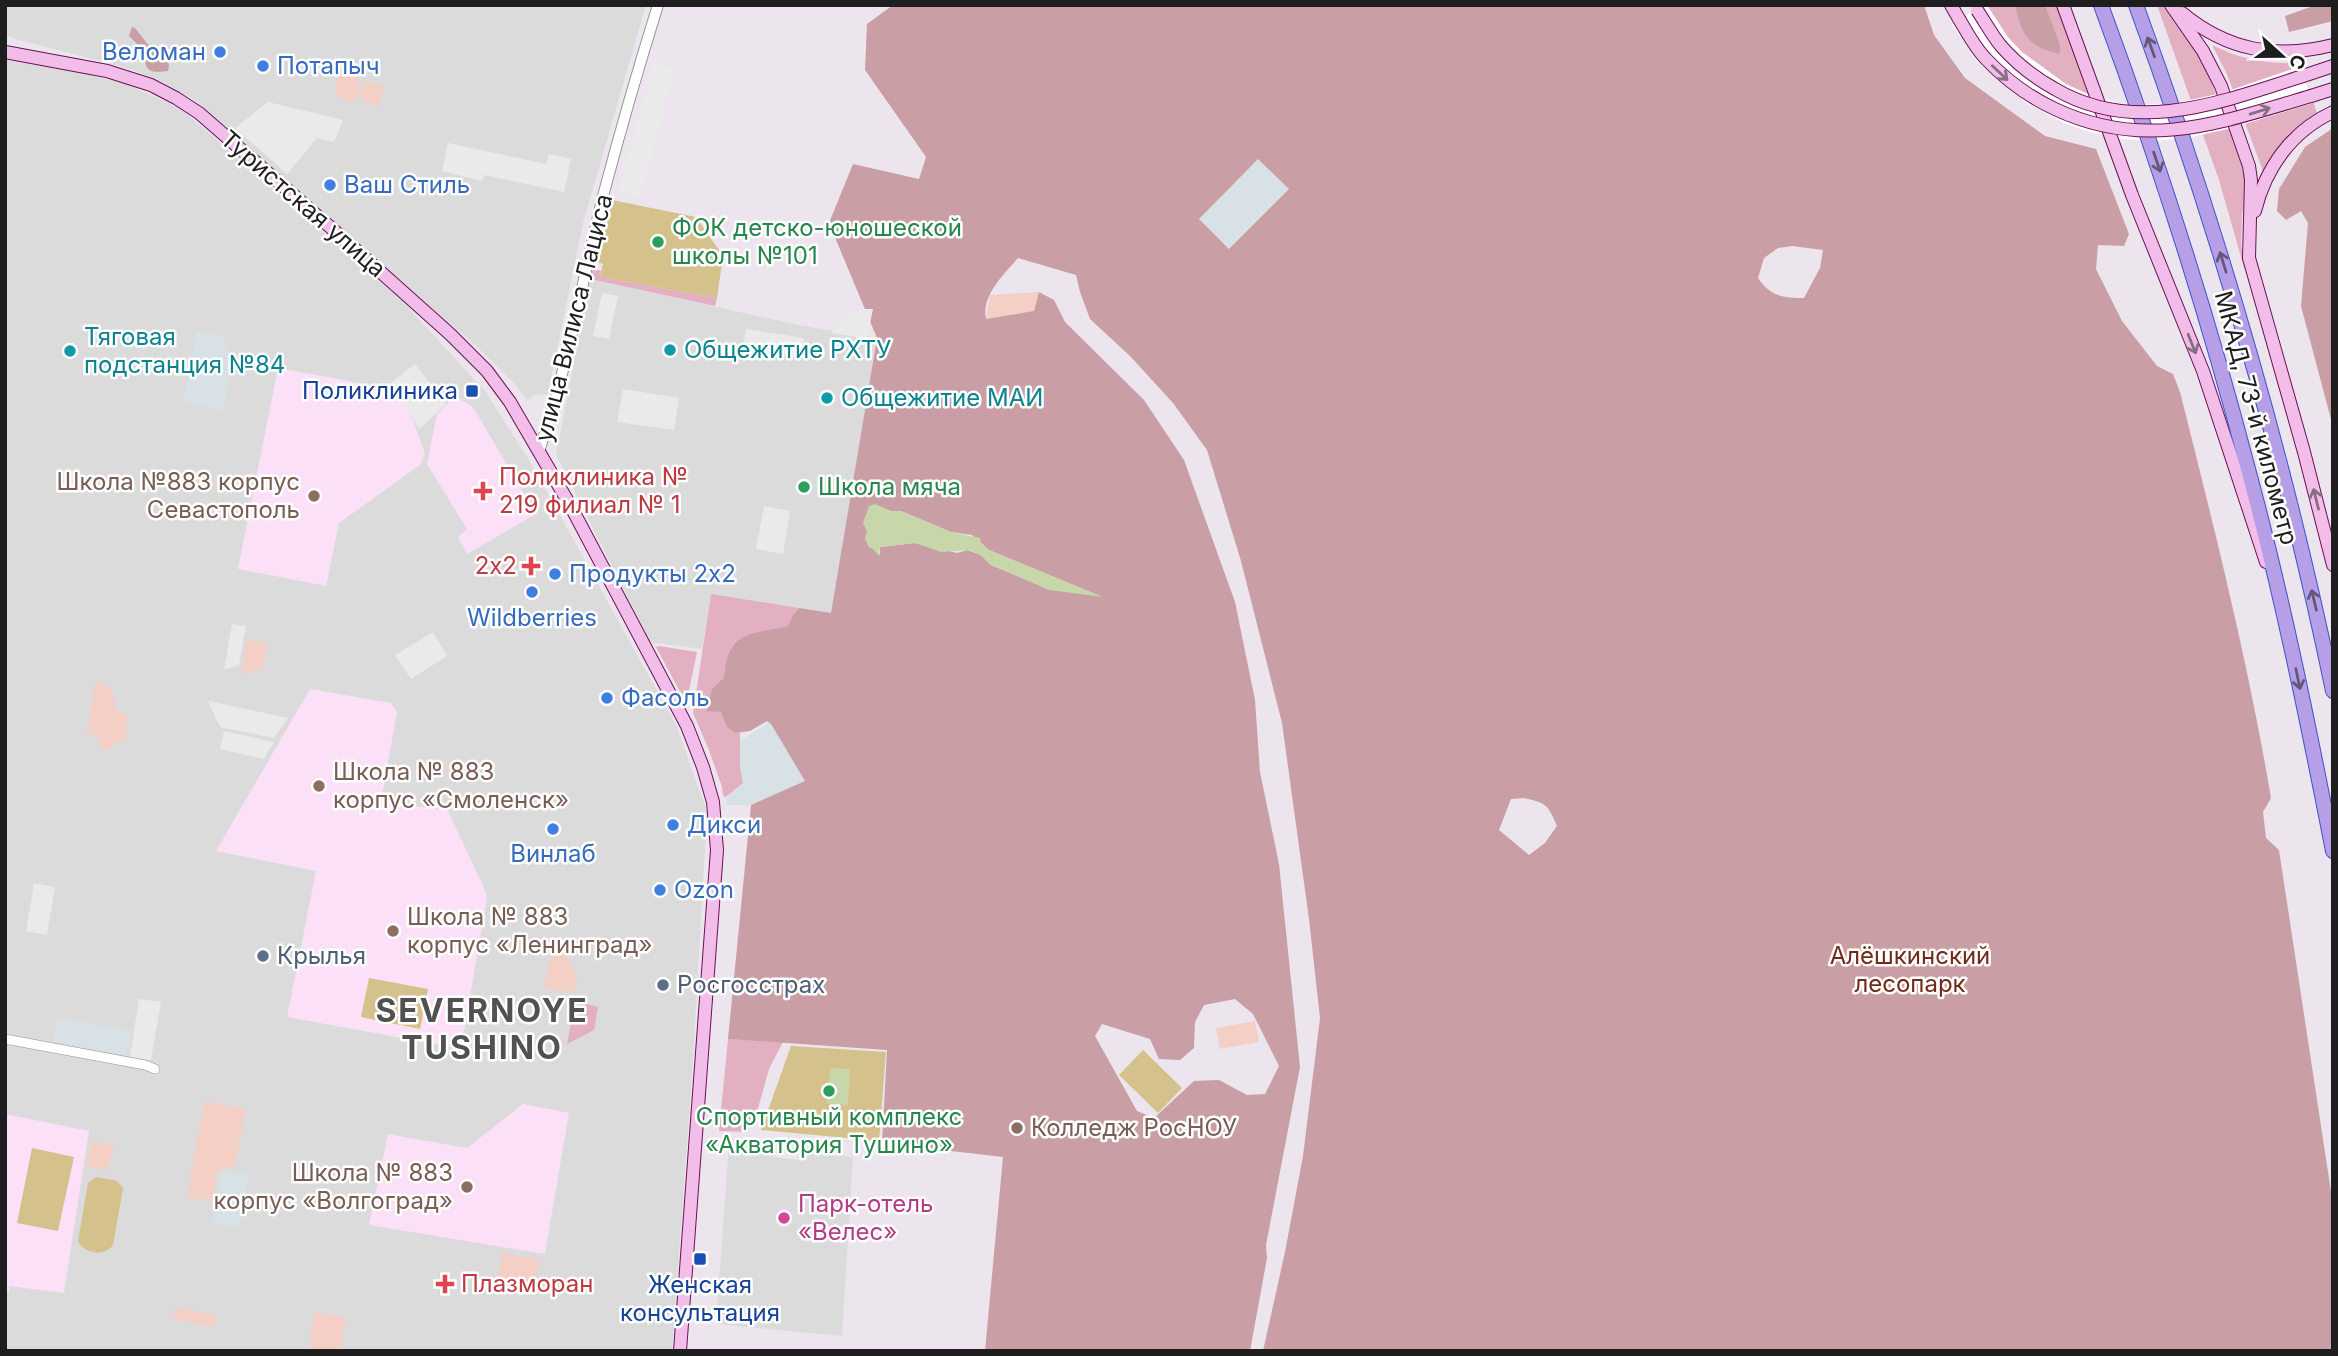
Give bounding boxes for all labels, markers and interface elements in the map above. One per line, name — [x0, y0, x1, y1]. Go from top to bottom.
north arrow — [2247, 21, 2317, 91]
one-way arrow — [2144, 36, 2156, 58]
place label: Веломан — [102, 37, 206, 66]
marker: Веломан — [212, 44, 228, 60]
place label: Потапыч — [277, 51, 380, 80]
text: С — [2284, 51, 2311, 73]
marker: Потапыч — [255, 58, 271, 74]
one-way arrow — [1991, 64, 2008, 81]
one-way arrow — [2248, 104, 2270, 117]
street label: Туристская улица — [215, 124, 392, 283]
one-way arrow — [2152, 150, 2164, 172]
place label: Ваш Стиль — [344, 170, 470, 199]
marker: Ваш Стиль — [322, 177, 338, 193]
street label: улица Вилиса Лациса — [529, 191, 618, 445]
place label: ФОК детско-юношеской школы №101 — [672, 213, 962, 270]
marker: ФОК детско-юношеской школы №101 — [650, 234, 666, 250]
one-way arrow — [2215, 252, 2228, 274]
street label: МКАД, 73-й километр — [2209, 288, 2304, 548]
place label: Тяговая подстанция №84 — [84, 322, 285, 379]
one-way arrow — [2186, 333, 2199, 354]
place label: Общежитие РХТУ — [684, 335, 891, 364]
marker: Общежитие РХТУ — [662, 342, 678, 358]
marker: Тяговая подстанция №84 — [62, 343, 78, 359]
place label: Поликлиника — [302, 376, 458, 405]
marker: Поликлиника — [464, 383, 480, 399]
place label: Общежитие МАИ — [841, 383, 1043, 412]
marker: Общежитие МАИ — [819, 390, 835, 406]
place label: Поликлиника № 219 филиал № 1 — [499, 462, 688, 519]
place label: Школа №883 корпус Севастополь — [57, 467, 300, 524]
place label: Школа мяча — [818, 472, 961, 501]
marker: Школа мяча — [796, 479, 812, 495]
marker: Поликлиника № 219 филиал № 1 — [473, 481, 493, 501]
marker: Школа №883 корпус Севастополь — [306, 488, 322, 504]
one-way arrow — [2309, 488, 2322, 511]
place label: 2х2 — [475, 551, 517, 580]
marker: 2х2 — [523, 558, 539, 574]
place label: Продукты 2x2 — [569, 559, 736, 588]
marker: Продукты 2x2 — [547, 566, 563, 582]
marker: Wildberries — [524, 584, 540, 600]
one-way arrow — [2307, 589, 2320, 612]
place label: Wildberries — [467, 603, 597, 632]
one-way arrow — [2291, 667, 2305, 690]
place label: Фасоль — [621, 683, 710, 712]
marker: Фасоль — [599, 690, 615, 706]
place label: Школа № 883 корпус «Смоленск» — [333, 757, 569, 814]
marker: Школа № 883 корпус «Смоленск» — [311, 778, 327, 794]
place label: Дикси — [687, 810, 761, 839]
marker: Дикси — [665, 817, 681, 833]
marker: Винлаб — [545, 821, 561, 837]
place label: Винлаб — [510, 839, 596, 868]
place label: Ozon — [674, 875, 734, 904]
marker: Ozon — [652, 882, 668, 898]
place label: Школа № 883 корпус «Ленинград» — [407, 902, 653, 959]
marker: Школа № 883 корпус «Ленинград» — [385, 923, 401, 939]
place label: Крылья — [277, 941, 366, 970]
park label: Алёшкинский лесопарк — [1830, 941, 1990, 998]
marker: Крылья — [255, 948, 271, 964]
place label: Росгосстрах — [677, 970, 825, 999]
marker: Росгосстрах — [655, 977, 671, 993]
district label: SEVERNOYE TUSHINO — [375, 991, 589, 1067]
marker: Спортивный комплекс «Акватория Тушино» — [821, 1083, 837, 1099]
place label: Спортивный комплекс «Акватория Тушино» — [696, 1102, 962, 1159]
place label: Колледж РосНОУ — [1031, 1113, 1237, 1142]
marker: Колледж РосНОУ — [1009, 1120, 1025, 1136]
place label: Школа № 883 корпус «Волгоград» — [214, 1158, 453, 1215]
marker: Школа № 883 корпус «Волгоград» — [459, 1179, 475, 1195]
place label: Парк-отель «Велес» — [798, 1189, 933, 1246]
marker: Парк-отель «Велес» — [776, 1210, 792, 1226]
marker: Женская консультация — [692, 1251, 708, 1267]
place label: Плазморан — [461, 1269, 593, 1298]
place label: Женская консультация — [620, 1270, 780, 1327]
marker: Плазморан — [435, 1274, 455, 1294]

